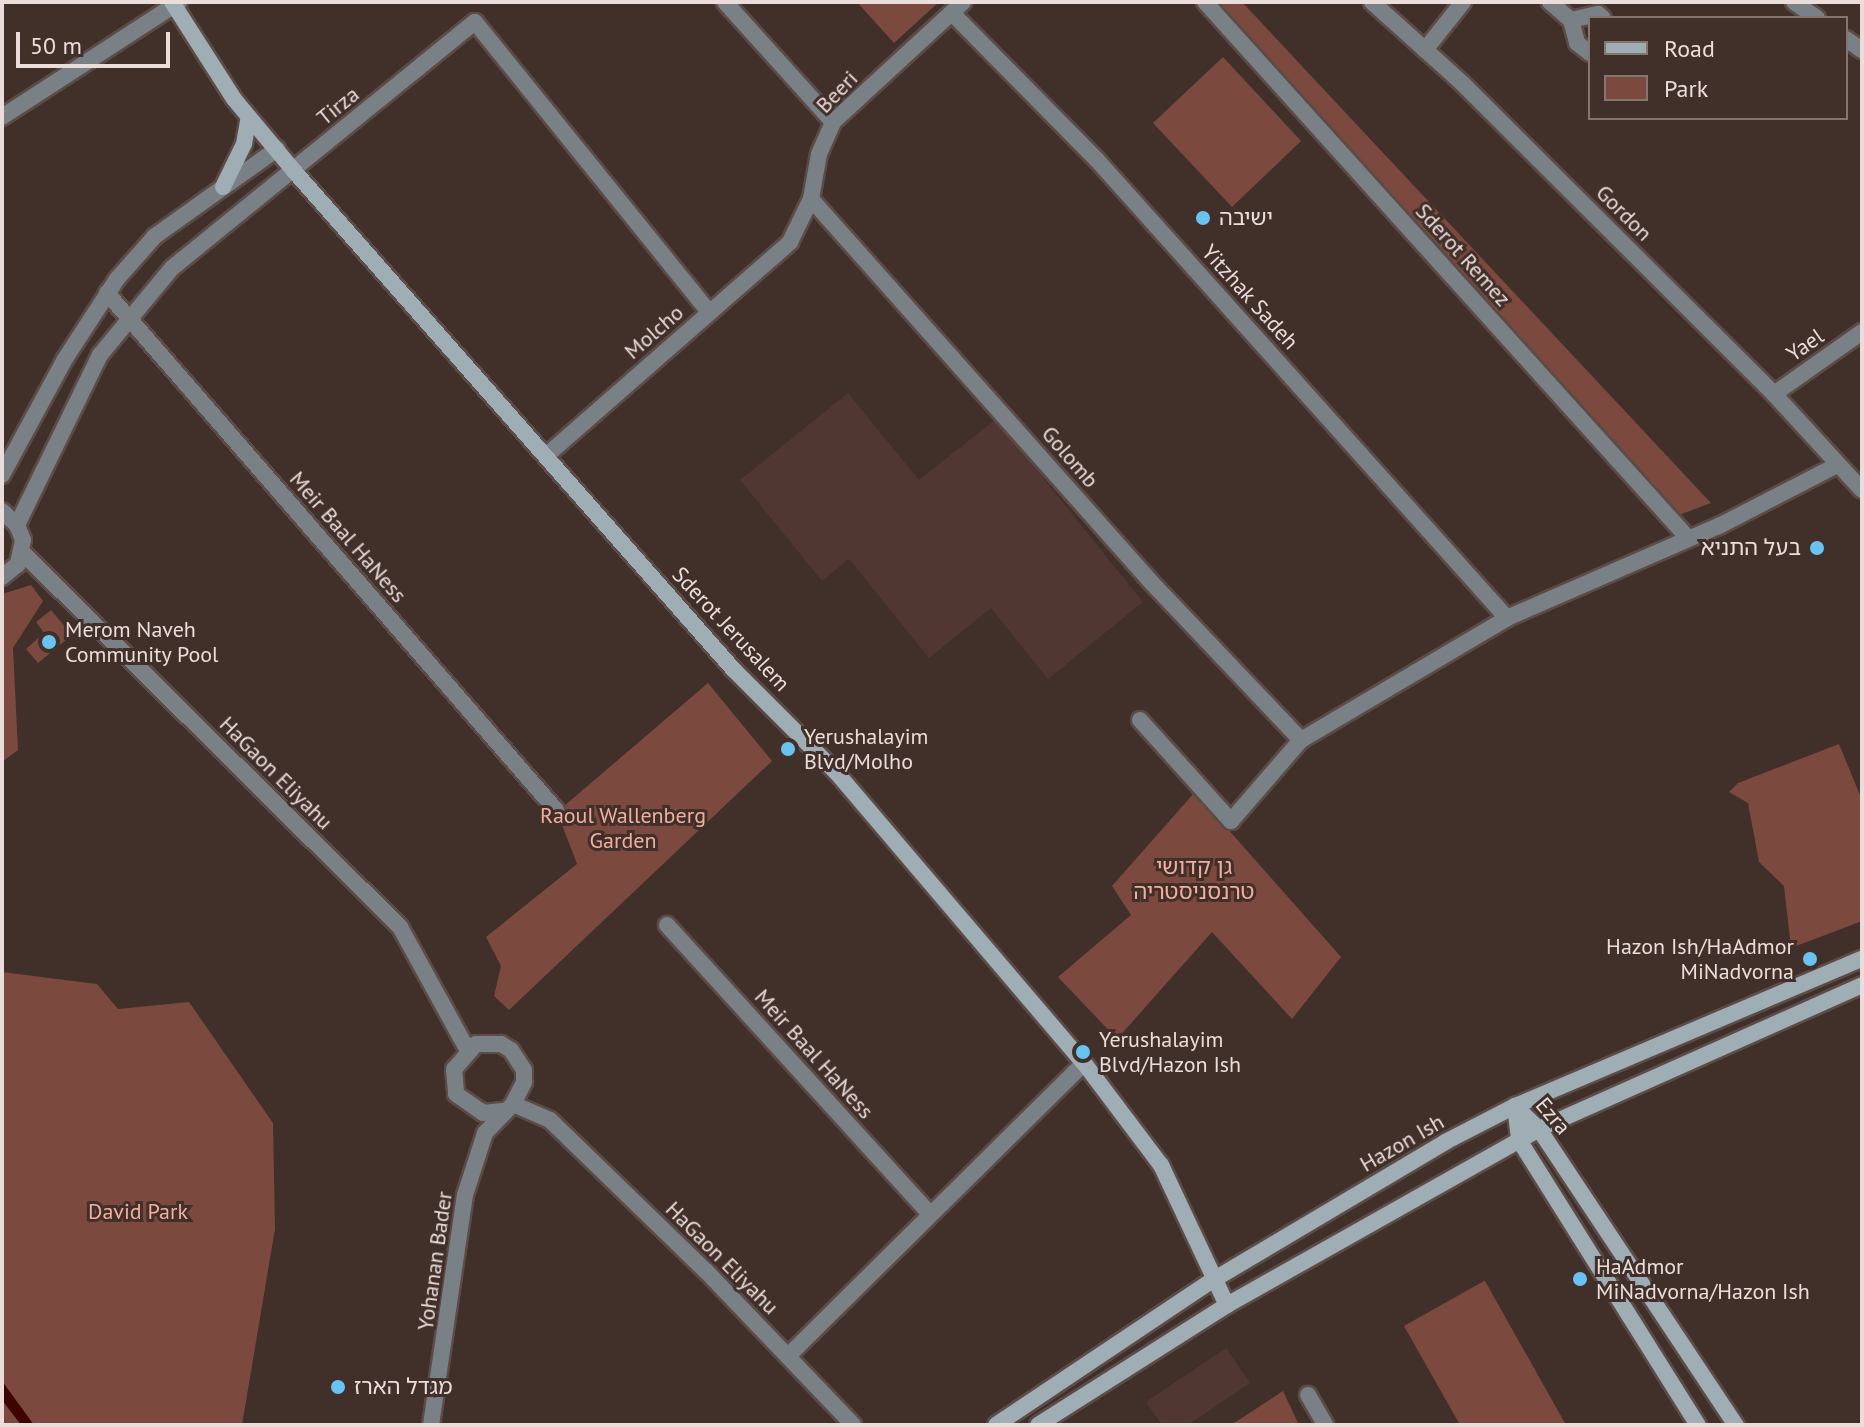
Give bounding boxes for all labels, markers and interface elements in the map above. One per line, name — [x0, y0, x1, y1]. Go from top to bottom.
scale bar — [20, 16, 174, 66]
legend — [1588, 16, 1848, 120]
text: 50 m — [30, 30, 82, 61]
text: Road — [1664, 33, 1715, 64]
street label: Beeri — [811, 65, 863, 119]
text: Park — [1664, 73, 1708, 104]
street label: Tirza — [312, 81, 364, 131]
street label: Gordon — [1590, 179, 1658, 247]
street label: Sderot Remez — [1410, 198, 1516, 312]
place label: ישיבה — [1219, 205, 1273, 231]
marker: ישיבה — [1194, 209, 1212, 227]
street label: Yitzhak Sadeh — [1196, 239, 1304, 355]
street label: Molcho — [619, 299, 689, 365]
street label: Yael — [1781, 323, 1829, 367]
street label: Golomb — [1036, 421, 1104, 493]
street label: Meir Baal HaNess — [284, 466, 412, 608]
place label: בעל התניא — [1701, 535, 1801, 561]
marker: בעל התניא — [1808, 539, 1826, 557]
street label: Sderot Jerusalem — [667, 562, 795, 696]
place label: Merom Naveh Community Pool — [65, 616, 219, 668]
marker: Merom Naveh Community Pool — [40, 633, 58, 651]
street label: HaGaon Eliyahu — [214, 711, 338, 835]
place label: Yerushalayim Blvd/Molho — [804, 723, 928, 774]
marker: Yerushalayim Blvd/Molho — [779, 740, 797, 758]
park label: Raoul Wallenberg Garden — [540, 802, 706, 854]
park label: גן קדושי טרנסניסטריה — [1133, 853, 1255, 904]
place label: Hazon Ish/HaAdmor MiNadvorna — [1606, 933, 1794, 984]
marker: Hazon Ish/HaAdmor MiNadvorna — [1801, 950, 1819, 968]
street label: Meir Baal HaNess — [749, 984, 879, 1124]
place label: Yerushalayim Blvd/Hazon Ish — [1099, 1026, 1241, 1078]
marker: Yerushalayim Blvd/Hazon Ish — [1074, 1043, 1092, 1061]
street label: Ezra — [1530, 1092, 1576, 1140]
street label: Hazon Ish — [1355, 1108, 1449, 1178]
street label: Yohanan Bader — [412, 1190, 458, 1332]
street label: HaGaon Eliyahu — [660, 1196, 784, 1320]
park label: David Park — [88, 1199, 188, 1225]
place label: HaAdmor MiNadvorna/Hazon Ish — [1596, 1253, 1810, 1304]
marker: HaAdmor MiNadvorna/Hazon Ish — [1571, 1270, 1589, 1288]
place label: מגדל הארז — [354, 1374, 452, 1400]
marker: מגדל הארז — [329, 1378, 347, 1396]

